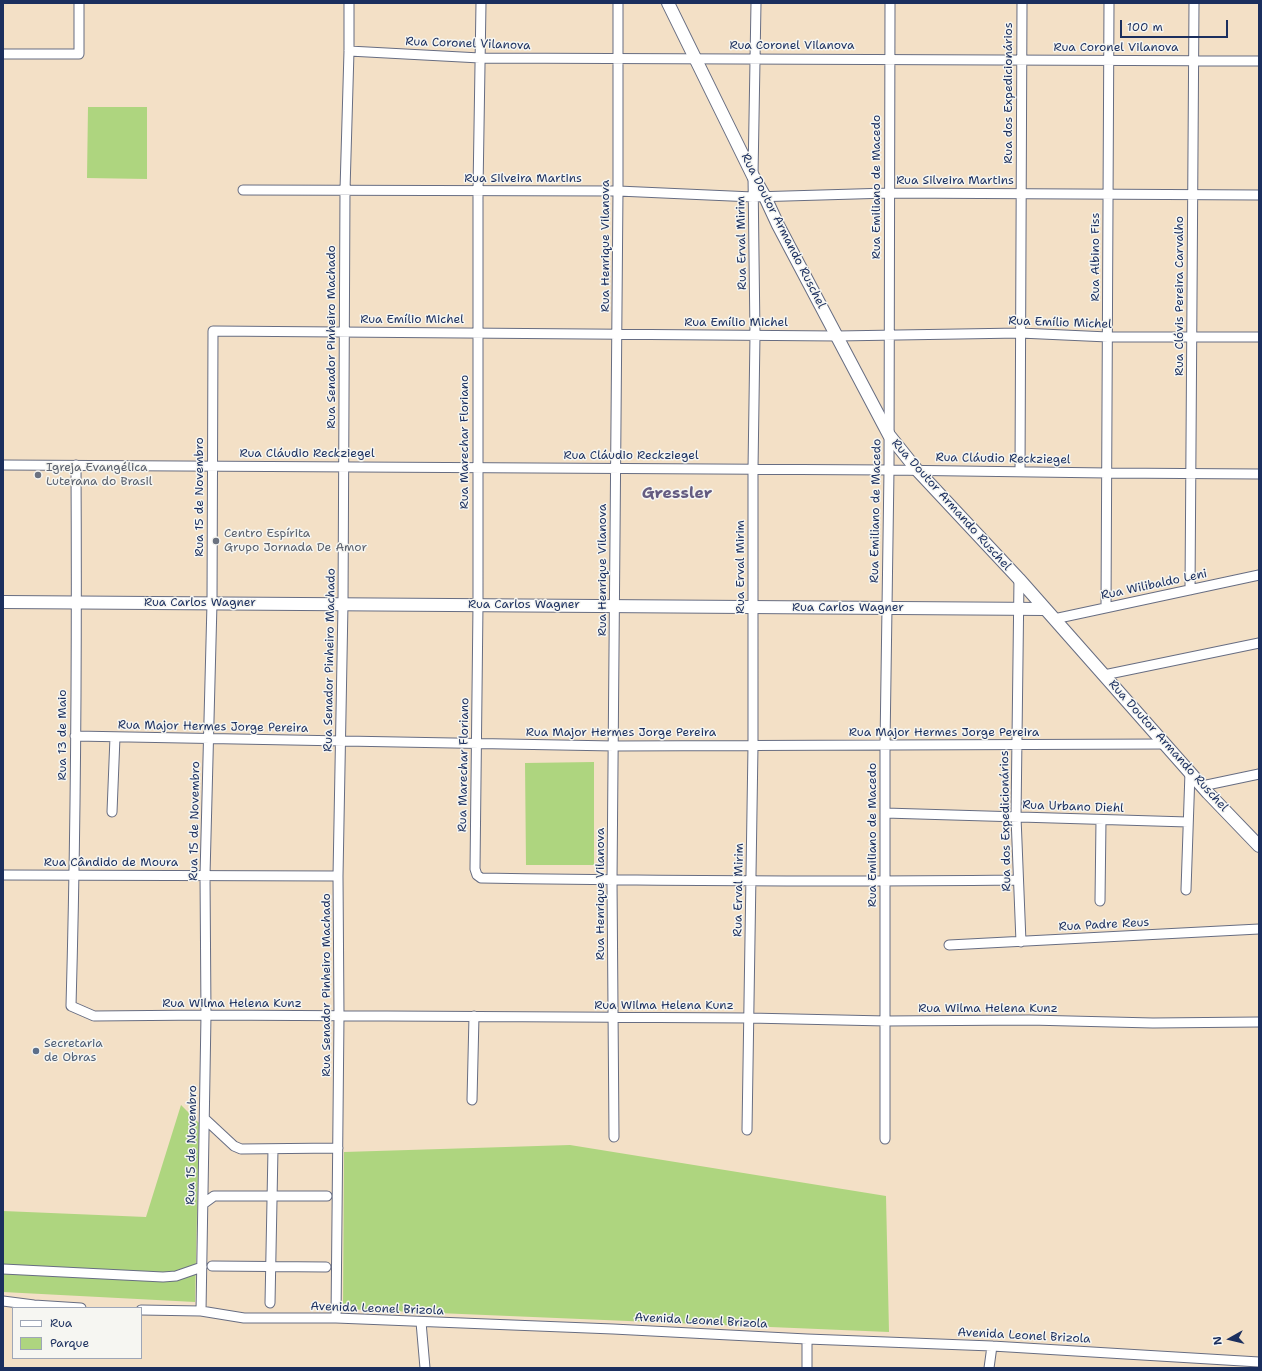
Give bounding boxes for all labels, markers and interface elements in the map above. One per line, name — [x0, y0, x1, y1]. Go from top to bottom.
scale bar — [1122, 12, 1230, 38]
text: 100 m — [1127, 19, 1163, 35]
street label: Rua dos Expedicionários — [1002, 22, 1016, 164]
street label: Rua Coronel Vilanova — [405, 35, 531, 53]
street label: Rua Coronel Vilanova — [729, 39, 855, 53]
street label: Rua Coronel Vilanova — [1053, 41, 1179, 55]
street label: Rua Emiliano de Macedo — [870, 115, 884, 259]
street label: Rua Doutor Armando Ruschel — [738, 151, 828, 311]
street label: Rua Silveira Martins — [464, 172, 582, 186]
street label: Rua Silveira Martins — [896, 174, 1014, 188]
street label: Rua Henrique Vilanova — [599, 180, 613, 312]
street label: Rua Erval Mirim — [734, 196, 750, 290]
street label: Rua Albino Fiss — [1089, 213, 1103, 301]
street label: Rua Clóvis Pereira Carvalho — [1173, 216, 1187, 376]
street label: Rua Senador Pinheiro Machado — [325, 245, 339, 429]
street label: Rua Emílio Michel — [360, 313, 464, 327]
street label: Rua Emílio Michel — [1008, 314, 1112, 332]
street label: Rua Emílio Michel — [684, 316, 788, 330]
street label: Rua Marechar Floriano — [458, 375, 472, 509]
street label: Rua Doutor Armando Ruschel — [888, 436, 1014, 574]
street label: Rua 15 de Novembro — [193, 437, 207, 557]
street label: Rua Emiliano de Macedo — [868, 439, 884, 583]
street label: Rua Cláudio Reckziegel — [239, 447, 375, 461]
street label: Rua Cláudio Reckziegel — [563, 449, 699, 463]
street label: Rua Cláudio Reckziegel — [935, 451, 1071, 467]
place label: Igreja Evangélica Luterana do Brasil — [46, 461, 152, 489]
marker: Igreja Evangélica Luterana do Brasil — [33, 470, 43, 480]
district label: Gressler — [642, 484, 712, 504]
street label: Rua Henrique Vilanova — [596, 504, 610, 636]
street label: Rua Erval Mirim — [734, 520, 748, 614]
place label: Centro Espírita Grupo Jornada De Amor — [224, 527, 367, 555]
marker: Centro Espírita Grupo Jornada De Amor — [211, 536, 221, 546]
street label: Rua Wilibaldo Leni — [1100, 567, 1208, 603]
street label: Rua Senador Pinheiro Machado — [321, 568, 339, 752]
street label: Rua Carlos Wagner — [144, 596, 256, 610]
street label: Rua Carlos Wagner — [468, 598, 580, 612]
street label: Rua Carlos Wagner — [792, 601, 904, 615]
street label: Rua Doutor Armando Ruschel — [1105, 677, 1231, 815]
street label: Rua 13 de Maio — [56, 689, 70, 781]
street label: Rua Marechar Floriano — [456, 698, 472, 832]
street label: Rua Major Hermes Jorge Pereira — [118, 718, 308, 736]
street label: Rua Major Hermes Jorge Pereira — [526, 726, 716, 740]
street label: Rua Major Hermes Jorge Pereira — [849, 726, 1039, 740]
street label: Rua dos Expedicionários — [998, 750, 1014, 892]
street label: Rua 15 de Novembro — [187, 761, 203, 881]
street label: Rua Emiliano de Macedo — [866, 763, 880, 907]
street label: Rua Urbano Diehl — [1022, 798, 1124, 816]
street label: Rua Henrique Vilanova — [594, 828, 608, 960]
street label: Rua Erval Mirim — [731, 843, 747, 937]
street label: Rua Cândido de Moura — [44, 856, 178, 870]
street label: Rua Senador Pinheiro Machado — [320, 893, 334, 1077]
street label: Rua Padre Reus — [1058, 915, 1150, 935]
street label: Rua Wilma Helena Kunz — [162, 997, 302, 1011]
street label: Rua Wilma Helena Kunz — [594, 999, 734, 1013]
street label: Rua Wilma Helena Kunz — [918, 1002, 1058, 1016]
place label: Secretaria de Obras — [44, 1037, 103, 1065]
marker: Secretaria de Obras — [31, 1046, 41, 1056]
street label: Rua 15 de Novembro — [184, 1085, 200, 1205]
street label: Avenida Leonel Brizola — [310, 1299, 444, 1319]
legend — [12, 1307, 142, 1359]
street label: Avenida Leonel Brizola — [634, 1310, 768, 1332]
text: Rua — [50, 1315, 72, 1331]
north arrow — [1210, 1319, 1250, 1359]
street label: Avenida Leonel Brizola — [957, 1325, 1091, 1347]
text: Parque — [50, 1335, 89, 1351]
text: N — [1210, 1335, 1226, 1346]

